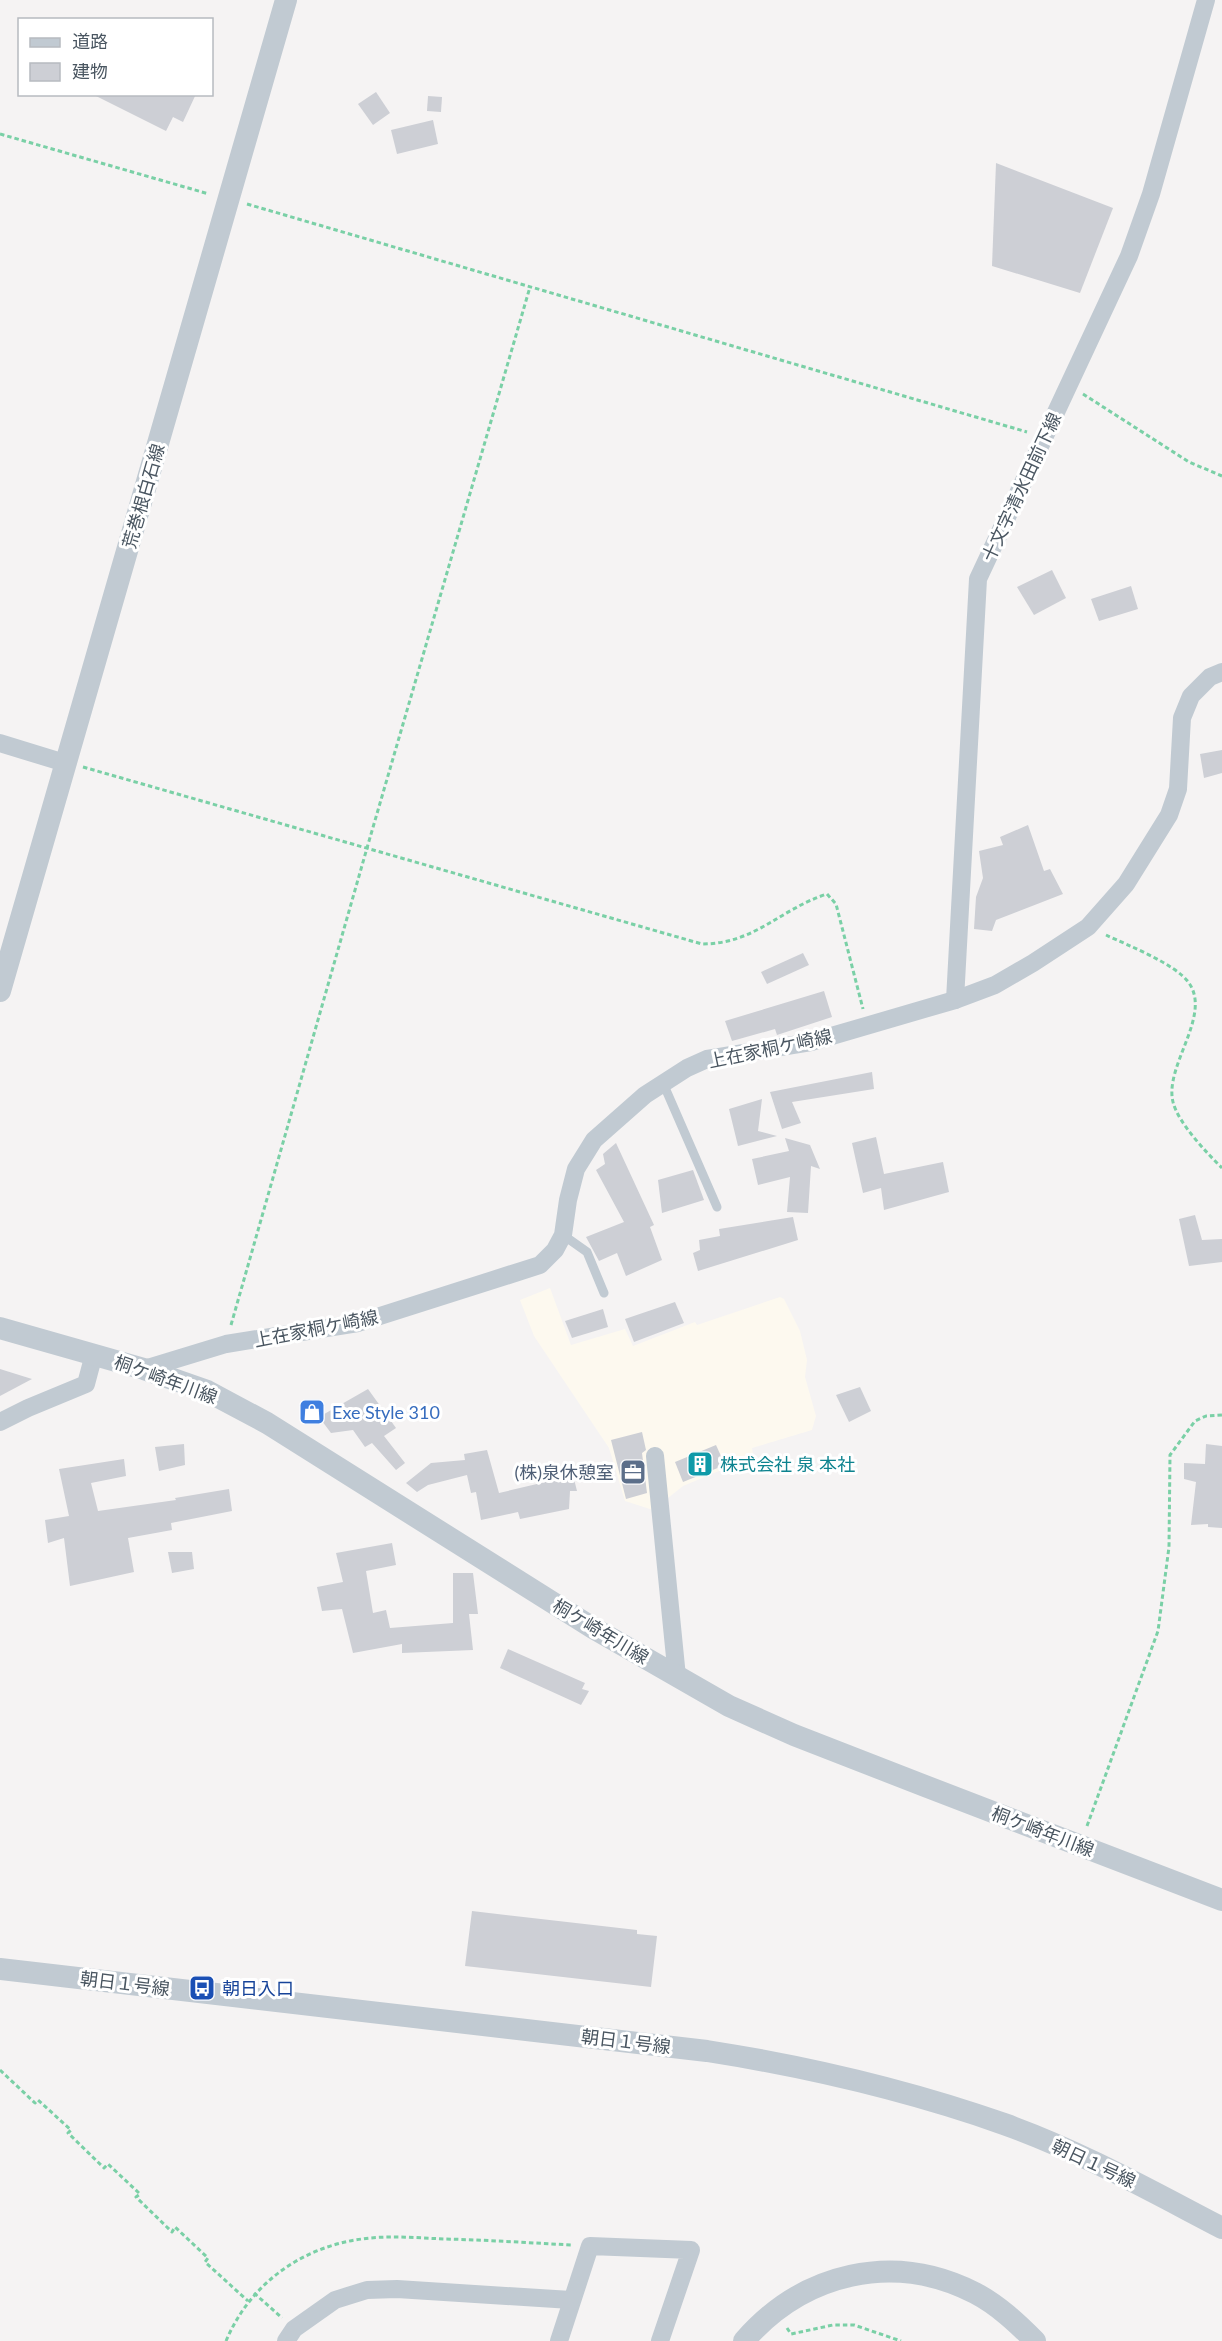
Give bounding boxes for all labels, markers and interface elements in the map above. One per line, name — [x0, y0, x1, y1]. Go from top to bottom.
legend — [18, 18, 213, 96]
text: 道路 — [72, 30, 108, 52]
text: 建物 — [72, 60, 108, 82]
street label: 十文字清水田前下線 — [977, 409, 1065, 565]
street label: 荒巻根白石線 — [118, 441, 168, 551]
street label: 上在家桐ケ崎線 — [706, 1024, 834, 1072]
street label: 上在家桐ケ崎線 — [252, 1305, 380, 1351]
street label: 桐ケ崎年川線 — [111, 1350, 221, 1408]
shop icon: Exe Style 310 — [297, 1397, 327, 1427]
place label: Exe Style 310 — [332, 1401, 440, 1423]
building icon: 株式会社 泉 本社 — [685, 1449, 715, 1479]
place label: 株式会社 泉 本社 — [720, 1453, 855, 1475]
office icon: (株)泉休憩室 — [618, 1457, 648, 1487]
place label: (株)泉休憩室 — [514, 1461, 614, 1483]
street label: 桐ケ崎年川線 — [549, 1594, 653, 1668]
street label: 桐ケ崎年川線 — [989, 1801, 1097, 1861]
street label: 朝日１号線 — [79, 1967, 171, 1999]
bus stop icon: 朝日入口 — [187, 1973, 217, 2003]
place label: 朝日入口 — [222, 1977, 294, 1999]
street label: 朝日１号線 — [580, 2025, 672, 2057]
street label: 朝日１号線 — [1049, 2134, 1139, 2192]

